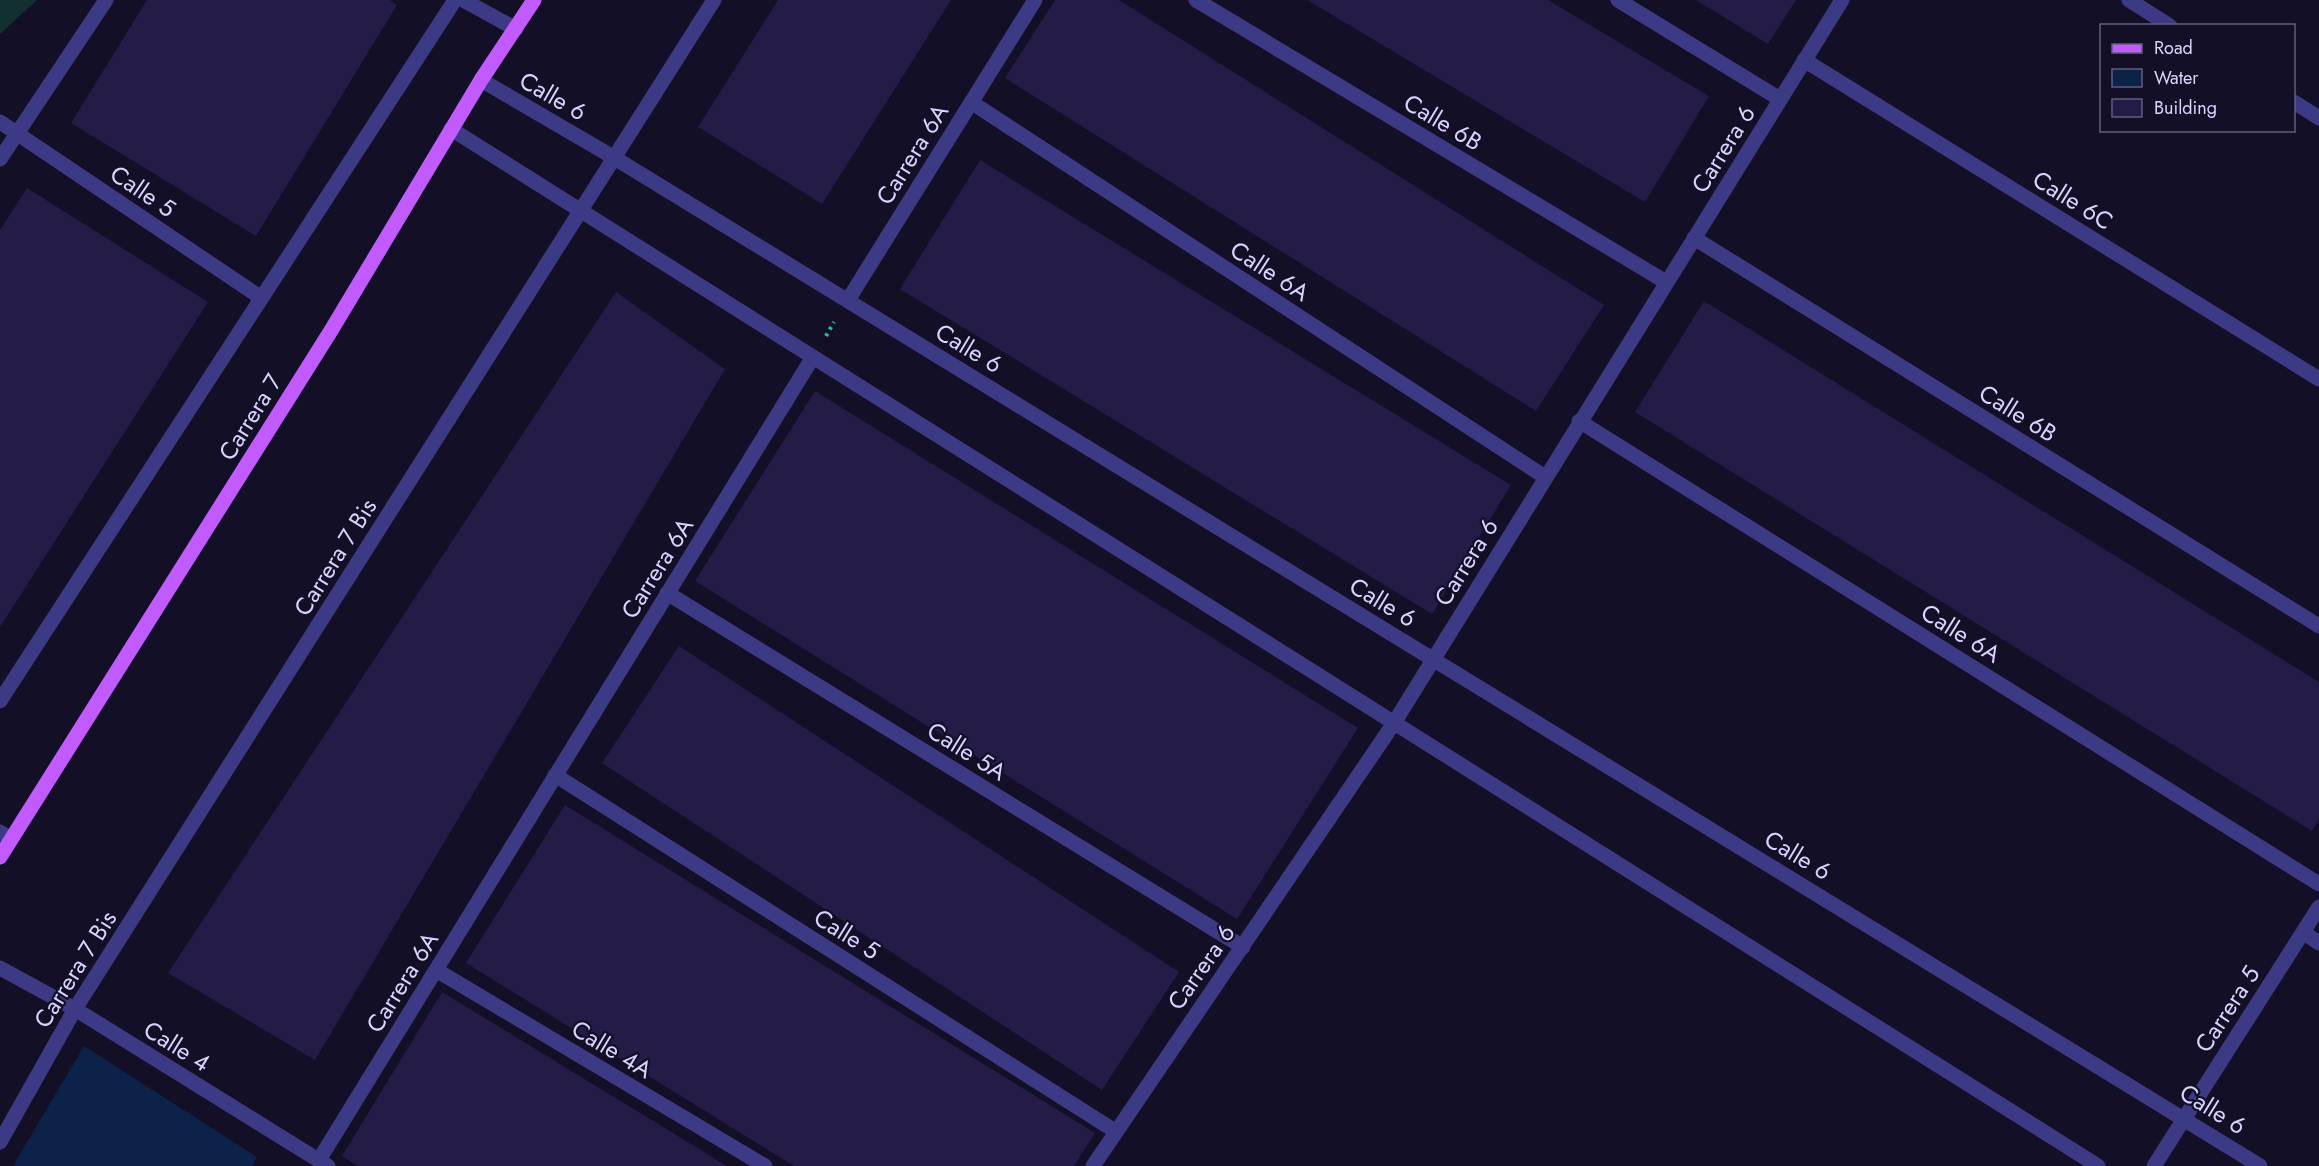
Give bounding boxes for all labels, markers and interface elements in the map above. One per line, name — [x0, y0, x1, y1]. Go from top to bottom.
legend — [2100, 24, 2295, 132]
text: Road — [2154, 35, 2193, 61]
street label: Calle 6 — [513, 63, 593, 129]
text: Water — [2154, 65, 2199, 91]
street label: Calle 6B — [1397, 85, 1489, 159]
text: Building — [2154, 95, 2217, 121]
street label: Carrera 6A — [867, 97, 957, 211]
street label: Carrera 6 — [1682, 98, 1764, 200]
street label: Calle 5 — [103, 156, 183, 226]
street label: Calle 6C — [2026, 162, 2120, 238]
street label: Calle 6A — [1223, 232, 1317, 310]
street label: Calle 6 — [929, 314, 1009, 382]
street label: Carrera 7 — [210, 367, 290, 467]
street label: Calle 6B — [1972, 375, 2064, 451]
street label: Carrera 7 Bis — [285, 492, 385, 622]
street label: Carrera 6A — [612, 511, 702, 625]
street label: Carrera 6 — [1425, 511, 1507, 613]
street label: Calle 6 — [1343, 568, 1423, 636]
street label: Calle 6A — [1914, 595, 2008, 671]
street label: Calle 5A — [920, 713, 1014, 789]
street label: Calle 6 — [1758, 821, 1838, 889]
street label: Calle 5 — [807, 900, 887, 968]
street label: Carrera 7 Bis — [25, 904, 125, 1034]
street label: Carrera 6 — [1159, 917, 1243, 1017]
street label: Carrera 6A — [357, 925, 447, 1039]
street label: Carrera 5 — [2186, 959, 2268, 1059]
street label: Calle 4A — [565, 1011, 659, 1087]
street label: Calle 4 — [137, 1012, 217, 1080]
street label: Calle 6 — [2173, 1075, 2253, 1143]

